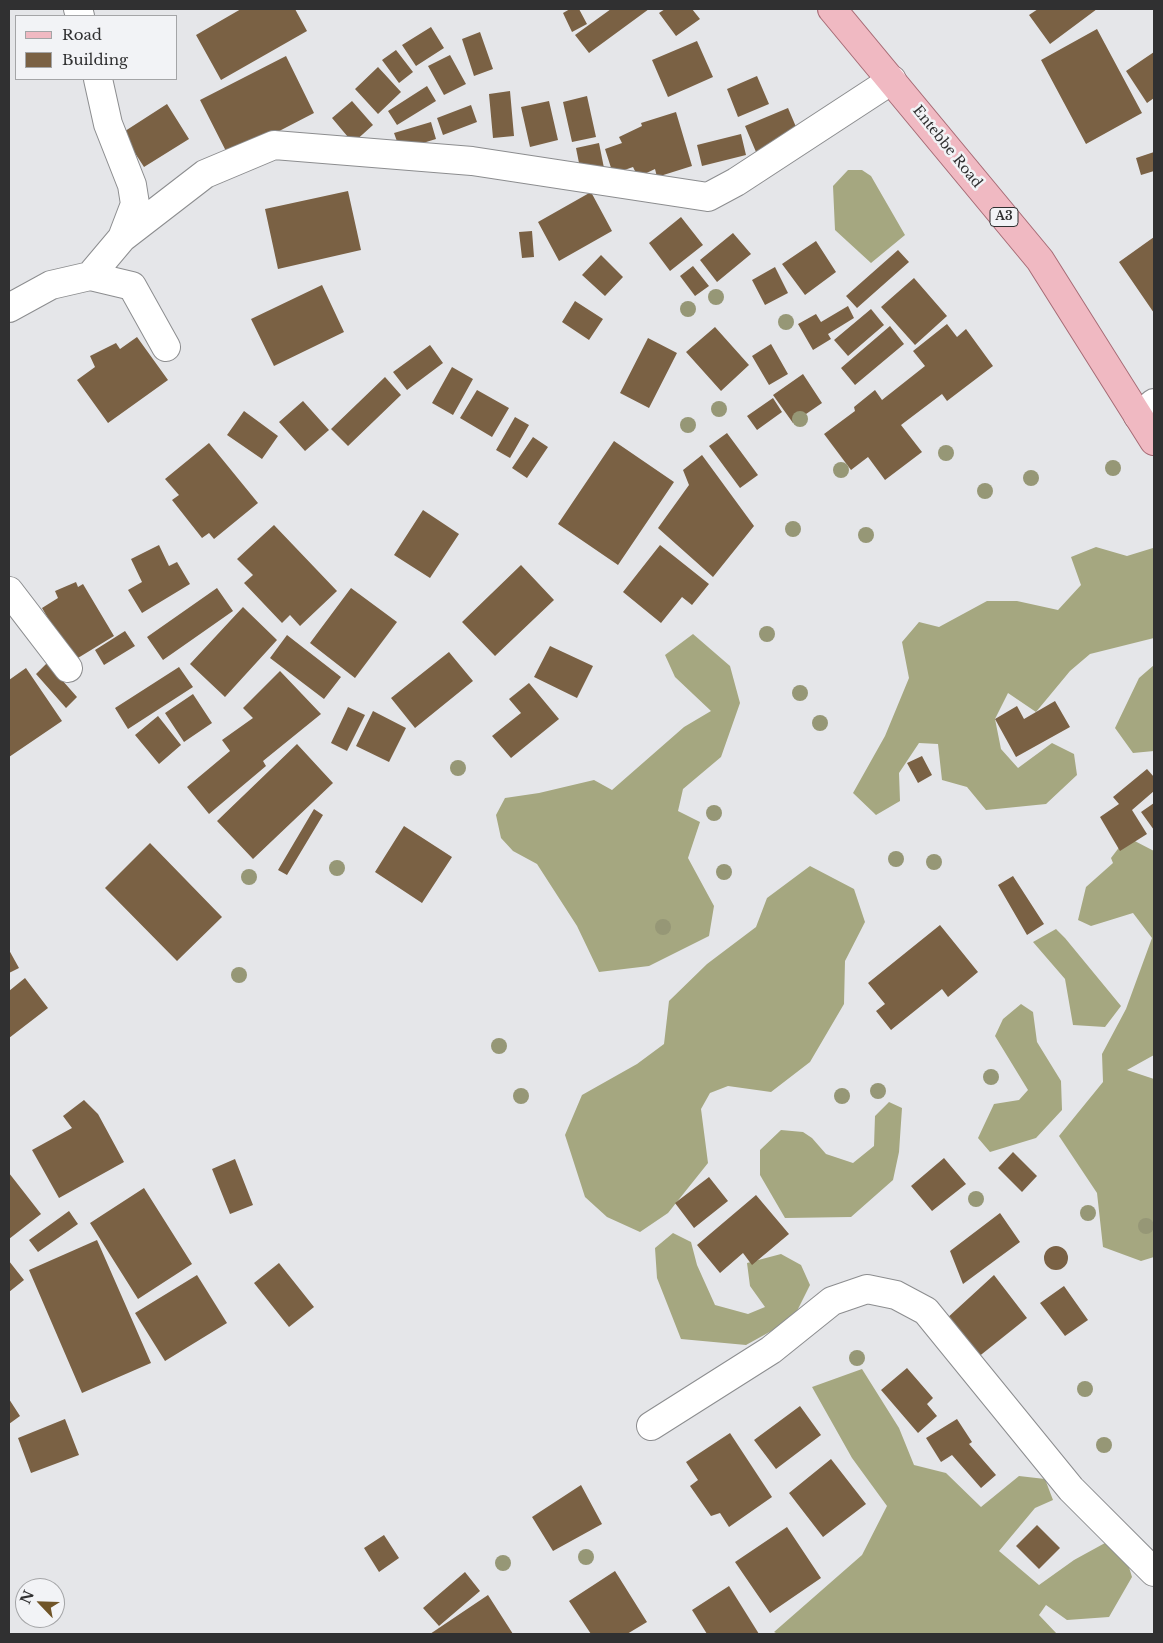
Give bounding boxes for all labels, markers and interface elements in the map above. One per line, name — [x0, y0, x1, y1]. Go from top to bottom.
legend — [15, 15, 178, 80]
text: Road — [62, 25, 102, 44]
text: Building — [62, 50, 128, 69]
street label: Entebbe Road — [909, 103, 985, 191]
road number: A3 — [990, 208, 1018, 226]
north arrow — [15, 1578, 65, 1628]
text: N — [16, 1588, 38, 1607]

